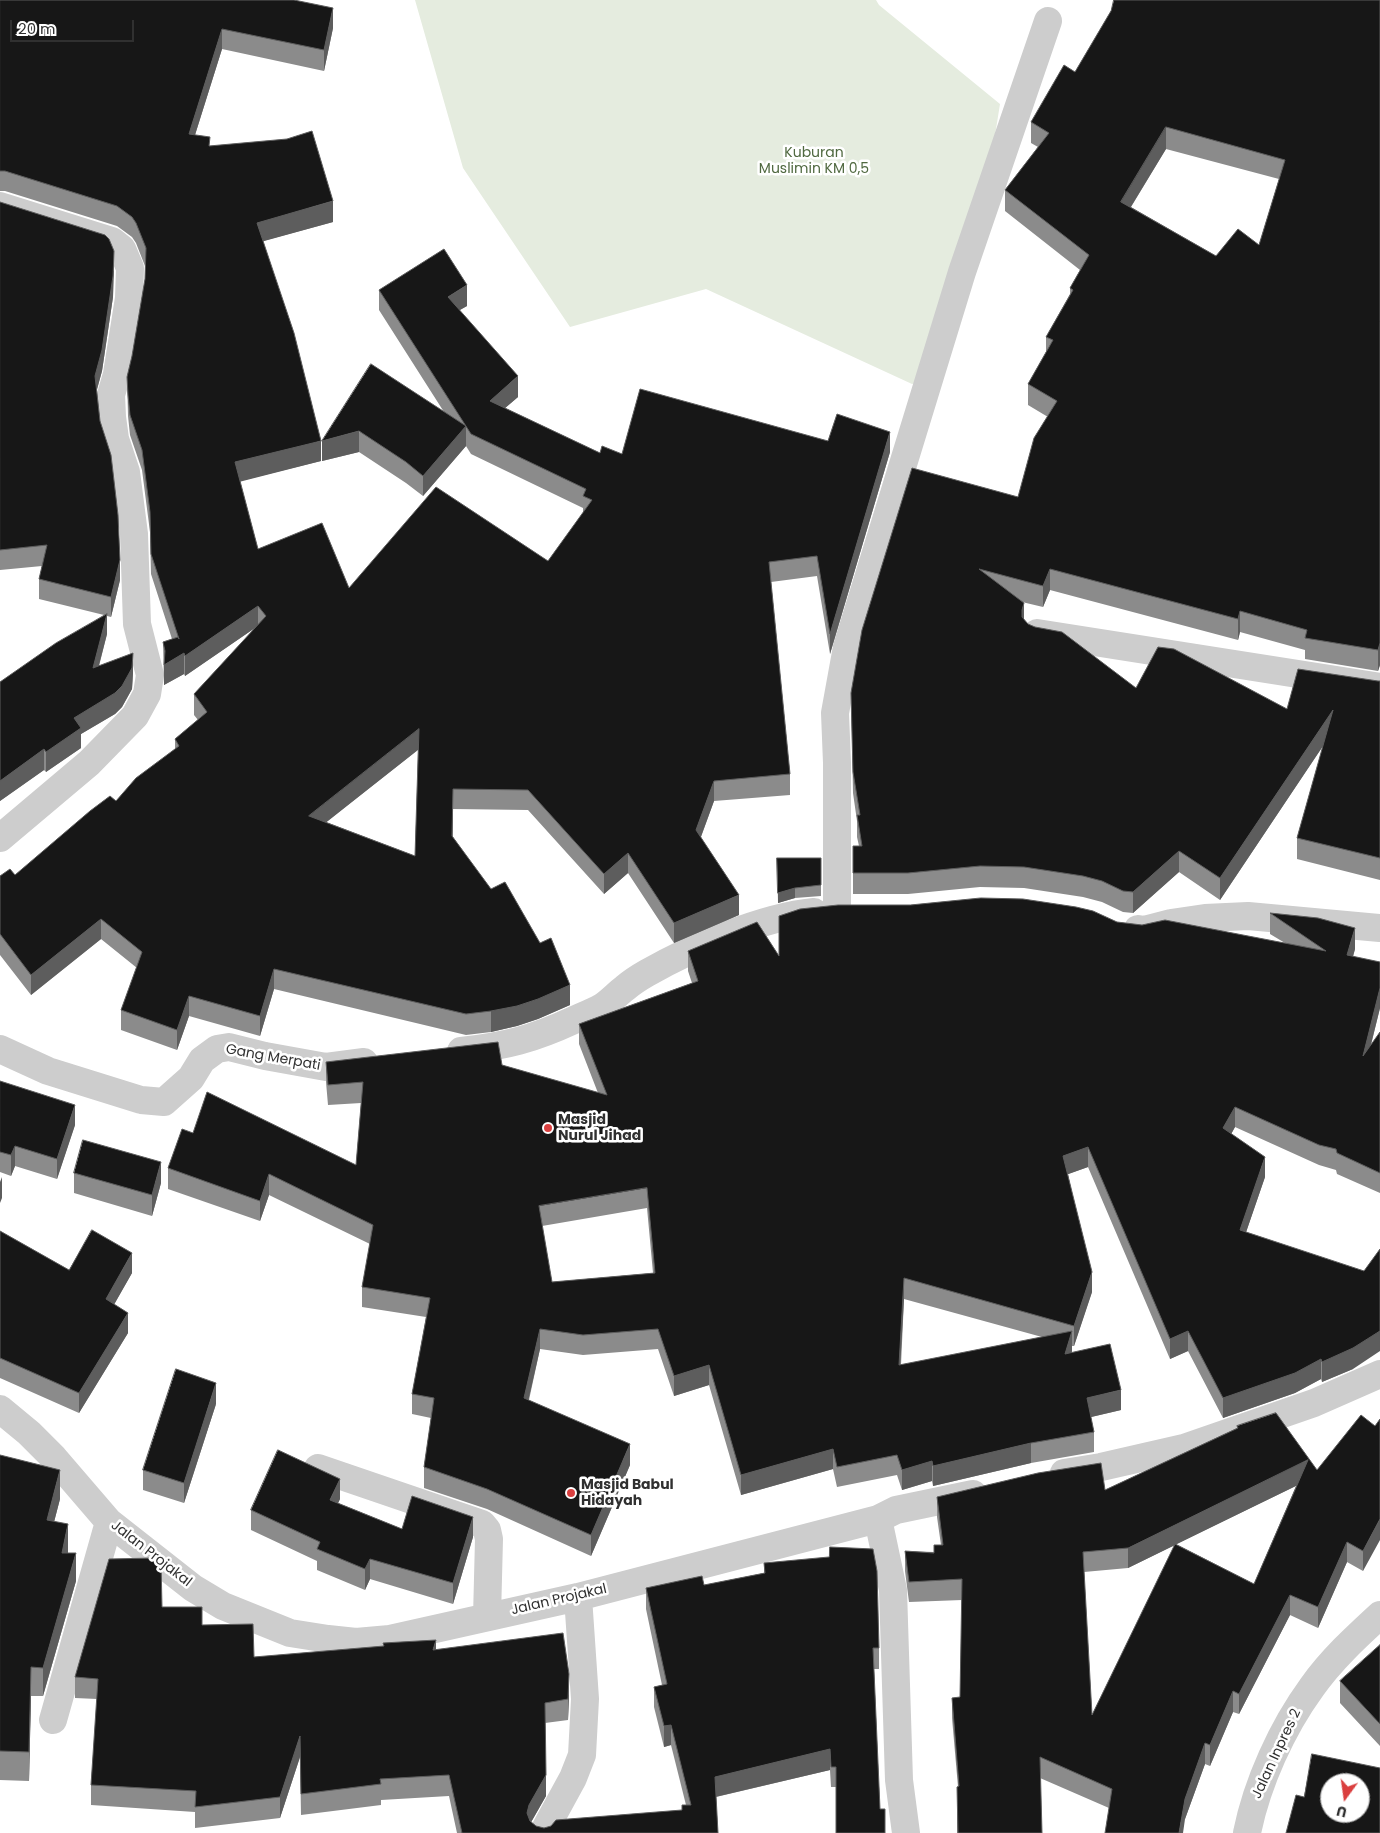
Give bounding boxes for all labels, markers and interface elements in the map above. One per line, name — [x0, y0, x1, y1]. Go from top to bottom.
scale bar — [12, 10, 136, 42]
text: 20 m — [18, 18, 56, 39]
park label: Kuburan Muslimin KM 0,5 — [759, 145, 869, 178]
street label: Gang Merpati — [224, 1041, 322, 1075]
place label: Masjid Nurul Jihad — [558, 1112, 641, 1144]
marker: Masjid Nurul Jihad — [542, 1122, 554, 1134]
place label: Masjid Babul Hidayah — [581, 1477, 674, 1510]
marker: Masjid Babul Hidayah — [565, 1487, 577, 1499]
street label: Jalan Projakal — [107, 1517, 195, 1591]
street label: Jalan Projakal — [509, 1581, 609, 1619]
street label: Jalan Inpres 2 — [1249, 1706, 1305, 1802]
north arrow — [1320, 1773, 1370, 1823]
text: U — [1334, 1801, 1349, 1822]

